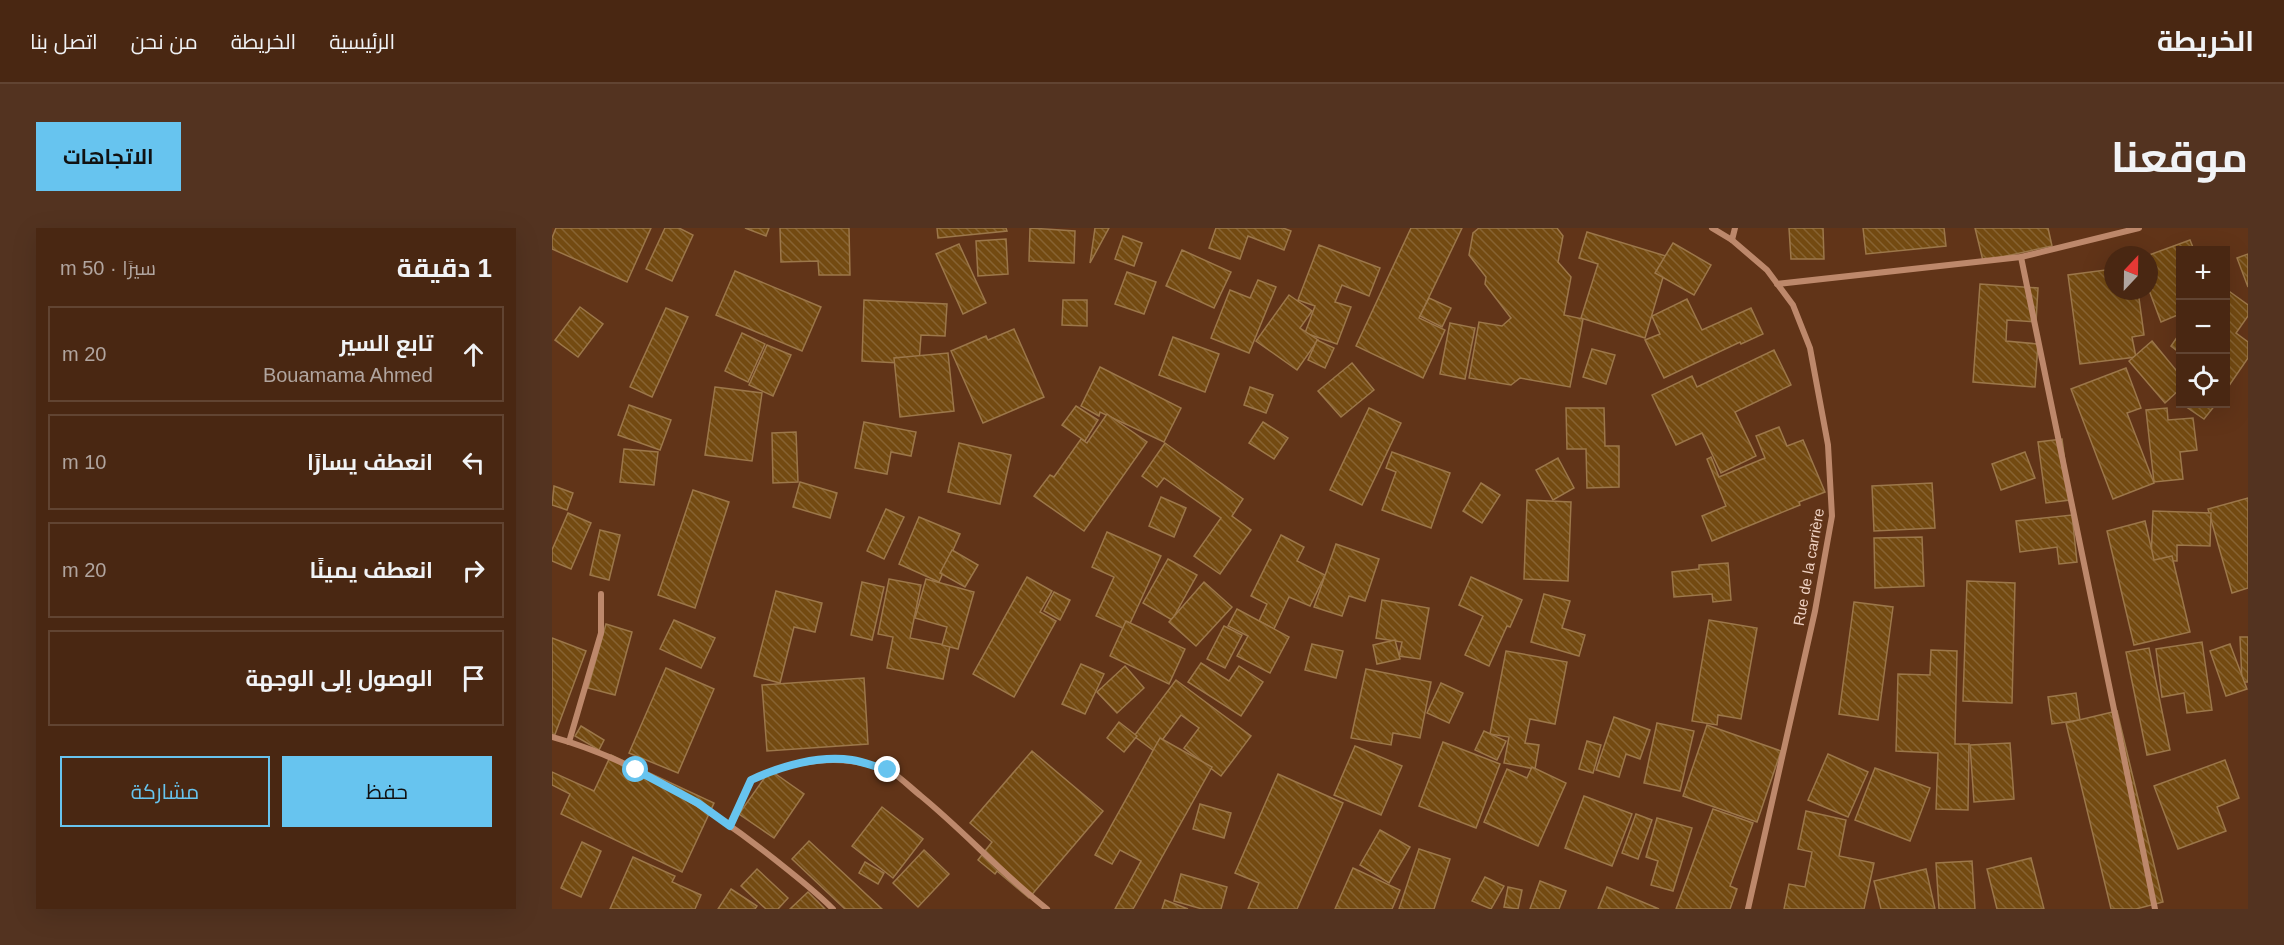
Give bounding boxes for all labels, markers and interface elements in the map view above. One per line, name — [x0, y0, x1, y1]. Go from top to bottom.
text: الخريطة — [2157, 26, 2254, 57]
text: اتصل بنا — [30, 30, 98, 53]
text: من نحن — [131, 30, 198, 53]
text: الخريطة — [231, 30, 296, 53]
text: الرئيسية — [329, 30, 395, 53]
button: الاتجاهات — [36, 122, 181, 191]
text: موقعنا — [2111, 134, 2248, 181]
north arrow — [2104, 246, 2158, 300]
map controls — [2176, 246, 2230, 408]
button: + — [2176, 246, 2230, 300]
text: 1 دقيقة — [397, 253, 492, 283]
text: سيرًا · 50 m — [60, 257, 156, 279]
button: − — [2176, 300, 2230, 354]
text: تابع السير — [339, 331, 433, 356]
icon: ahead — [457, 338, 490, 371]
text: 20 m — [62, 343, 106, 365]
button: locate — [2176, 354, 2230, 408]
text: Bouamama Ahmed — [263, 364, 433, 386]
icon: left — [457, 446, 490, 479]
text: انعطف يسارًا — [307, 450, 433, 475]
text: 10 m — [62, 451, 106, 473]
street label: Rue de la carrière — [1790, 507, 1827, 627]
icon: right — [457, 554, 490, 587]
text: انعطف يمينًا — [310, 558, 433, 583]
text: 20 m — [62, 559, 106, 581]
icon: arrive — [457, 662, 490, 695]
text: الوصول إلى الوجهة — [246, 666, 433, 691]
button: مشاركة — [60, 756, 270, 827]
button: حفظ — [282, 756, 492, 827]
route start — [622, 756, 648, 782]
route end — [874, 756, 900, 782]

